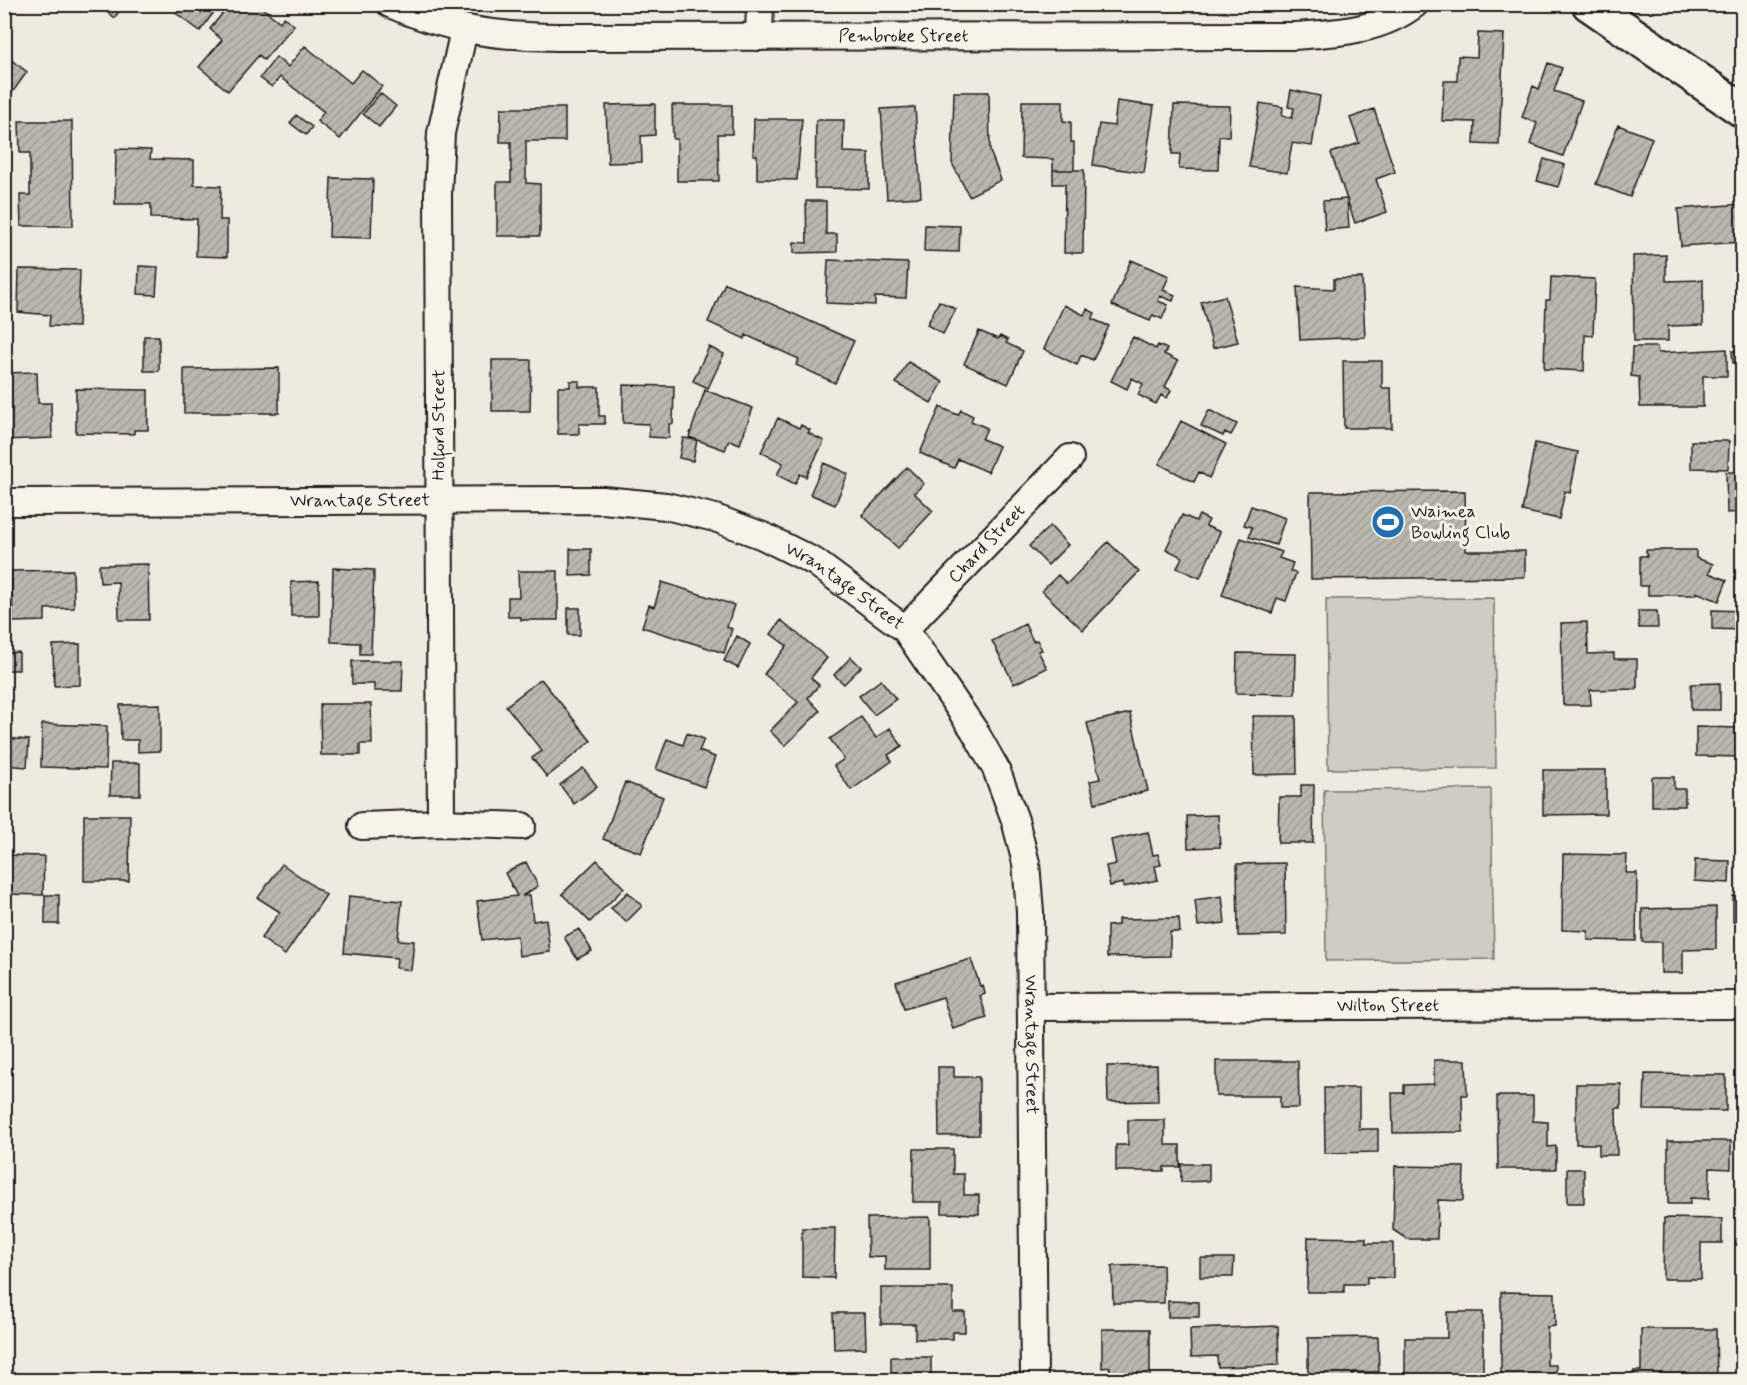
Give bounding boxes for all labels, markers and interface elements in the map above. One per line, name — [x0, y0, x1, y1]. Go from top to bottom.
street label: Pembroke Street — [838, 24, 969, 49]
street label: Holford Street — [427, 370, 453, 480]
street label: Wrantage Street — [290, 489, 430, 515]
street label: Chard Street — [943, 499, 1031, 589]
place label: Waimea Bowling Club — [1411, 500, 1510, 547]
sports icon: Waimea Bowling Club — [1370, 504, 1406, 540]
street label: Wrantage Street — [781, 537, 909, 636]
street label: Wrantage Street — [1017, 975, 1044, 1115]
street label: Wilton Street — [1337, 994, 1440, 1018]

